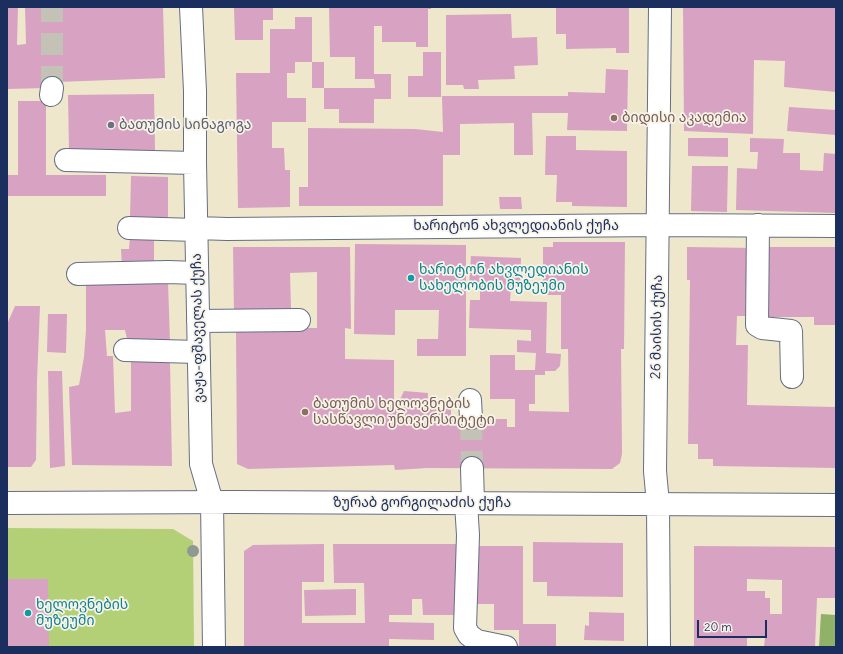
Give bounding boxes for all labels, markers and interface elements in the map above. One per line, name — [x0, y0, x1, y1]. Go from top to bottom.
place label: ბიდისი აკადემია — [622, 110, 747, 126]
marker: ბიდისი აკადემია — [609, 113, 619, 123]
place label: ბათუმის სინაგოგა — [119, 117, 251, 133]
marker: ბათუმის სინაგოგა — [106, 120, 116, 130]
street label: ხარიტონ ახვლედიანის ქუჩა — [413, 218, 619, 234]
street label: ვაჟა-ფშაველას ქუჩა — [188, 253, 208, 403]
place label: ხარიტონ ახვლედიანის სახელობის მუზეუმი — [419, 262, 589, 294]
marker: ხარიტონ ახვლედიანის სახელობის მუზეუმი — [406, 273, 416, 283]
street label: 26 მაისის ქუჩა — [648, 275, 666, 379]
place label: ბათუმის ხელოვნების სასწავლი უნივერსიტეტი — [313, 396, 495, 428]
marker: ბათუმის ხელოვნების სასწავლი უნივერსიტეტი — [300, 407, 310, 417]
street label: ზურაბ გორგილაძის ქუჩა — [333, 495, 511, 511]
place label: ხელოვნების მუზეუმი — [36, 597, 128, 630]
marker: ხელოვნების მუზეუმი — [23, 608, 33, 618]
scale bar — [699, 612, 769, 638]
text: 20 m — [704, 619, 732, 634]

